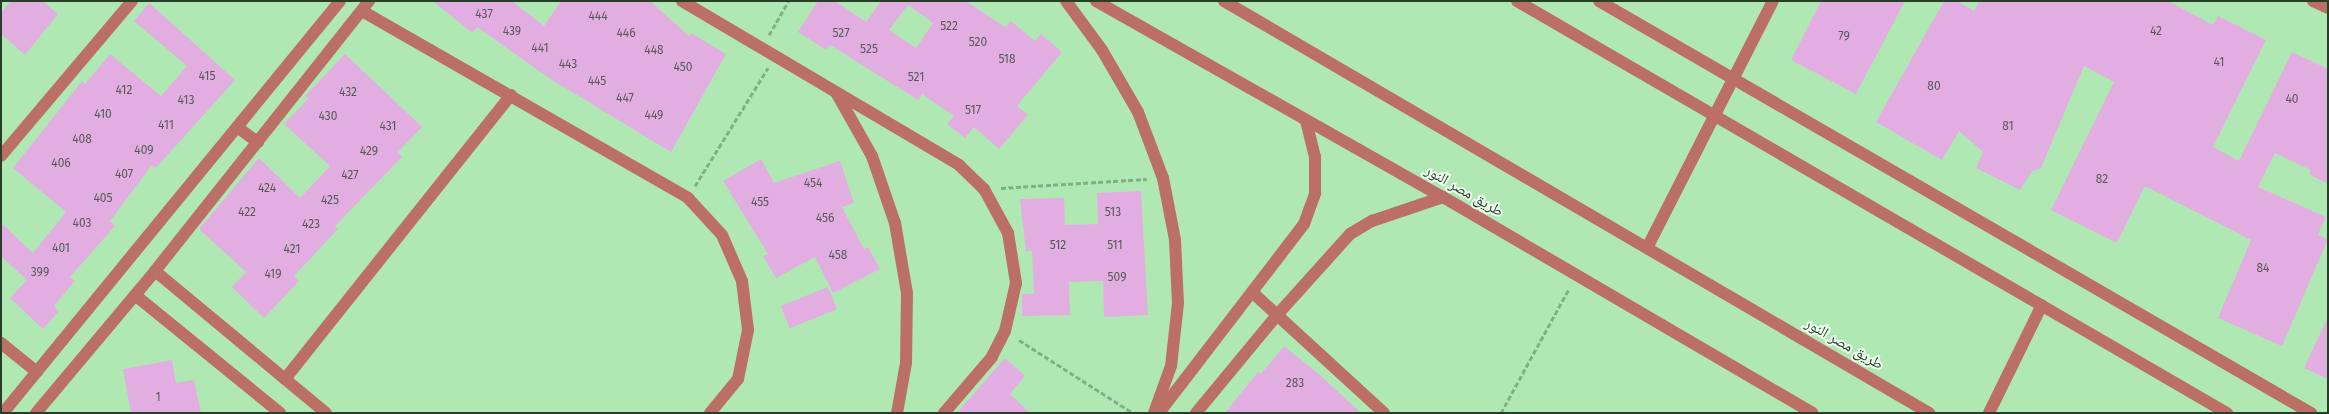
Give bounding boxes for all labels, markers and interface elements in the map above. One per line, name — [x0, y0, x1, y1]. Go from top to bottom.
house number: 437 — [475, 8, 493, 22]
house number: 444 — [588, 10, 608, 24]
house number: 522 — [940, 20, 958, 34]
house number: 439 — [503, 25, 521, 39]
house number: 42 — [2150, 25, 2162, 39]
house number: 446 — [616, 27, 636, 41]
house number: 527 — [832, 27, 850, 41]
house number: 79 — [1838, 30, 1850, 44]
house number: 520 — [969, 36, 987, 50]
house number: 441 — [531, 42, 549, 56]
house number: 525 — [860, 43, 878, 57]
house number: 448 — [644, 44, 664, 58]
house number: 518 — [998, 53, 1016, 67]
house number: 41 — [2214, 56, 2224, 70]
house number: 443 — [559, 58, 577, 72]
house number: 450 — [674, 61, 692, 75]
house number: 415 — [199, 70, 215, 84]
house number: 521 — [908, 71, 924, 85]
house number: 445 — [588, 75, 606, 89]
house number: 80 — [1927, 80, 1941, 94]
house number: 412 — [116, 84, 132, 98]
house number: 432 — [339, 86, 357, 100]
house number: 447 — [616, 92, 634, 106]
house number: 40 — [2285, 93, 2299, 107]
house number: 413 — [178, 94, 194, 108]
house number: 517 — [965, 104, 981, 118]
house number: 410 — [94, 108, 112, 122]
house number: 449 — [645, 109, 663, 123]
house number: 430 — [319, 110, 337, 124]
house number: 411 — [158, 119, 174, 133]
house number: 431 — [379, 120, 397, 134]
house number: 81 — [2002, 120, 2014, 134]
house number: 408 — [72, 133, 92, 147]
house number: 409 — [134, 144, 154, 158]
house number: 429 — [360, 145, 378, 159]
house number: 406 — [51, 157, 71, 171]
street label: طريق مصر النور — [1422, 161, 1506, 221]
house number: 407 — [115, 168, 133, 182]
house number: 427 — [341, 169, 359, 183]
house number: 82 — [2096, 173, 2108, 187]
house number: 454 — [804, 177, 822, 191]
house number: 424 — [258, 182, 276, 196]
house number: 405 — [93, 192, 113, 206]
house number: 425 — [321, 194, 339, 208]
house number: 455 — [751, 196, 769, 210]
house number: 422 — [238, 206, 256, 220]
house number: 513 — [1105, 206, 1121, 220]
house number: 456 — [816, 212, 834, 226]
house number: 403 — [73, 217, 91, 231]
house number: 423 — [302, 218, 320, 232]
house number: 512 — [1050, 239, 1066, 253]
house number: 511 — [1107, 239, 1123, 253]
house number: 401 — [52, 242, 70, 256]
house number: 421 — [284, 243, 300, 257]
house number: 458 — [829, 249, 847, 263]
house number: 84 — [2257, 262, 2269, 276]
house number: 399 — [31, 266, 49, 280]
house number: 419 — [264, 268, 282, 282]
house number: 509 — [1108, 271, 1126, 285]
street label: طريق مصر النور — [1802, 314, 1886, 374]
house number: 283 — [1286, 377, 1304, 391]
house number: 1 — [155, 391, 161, 405]

